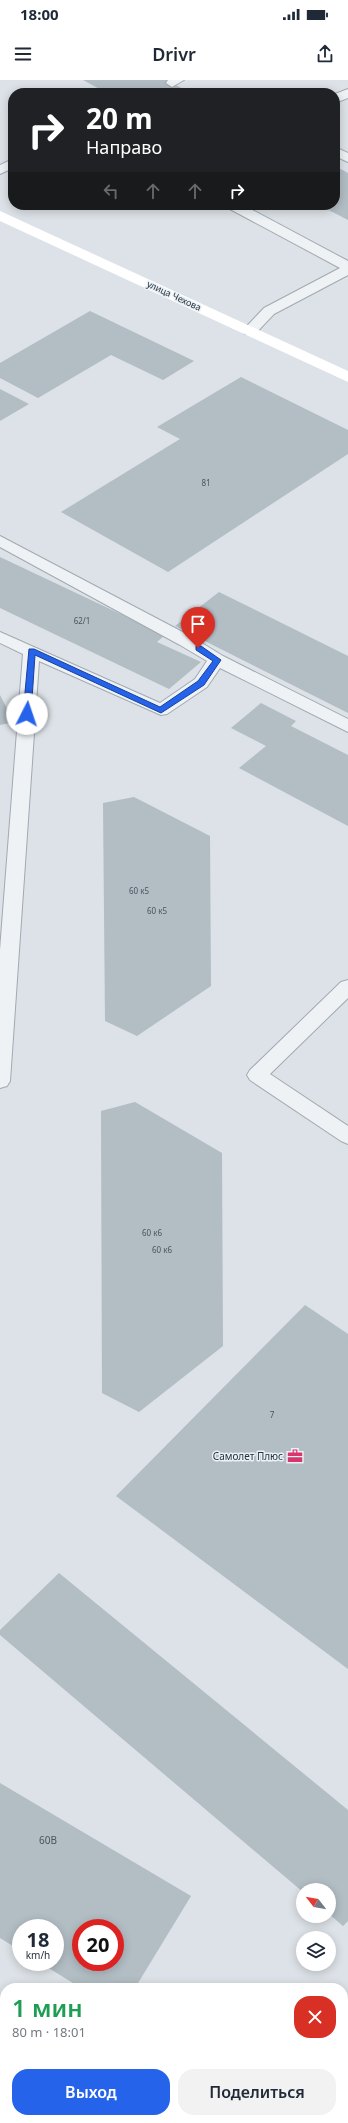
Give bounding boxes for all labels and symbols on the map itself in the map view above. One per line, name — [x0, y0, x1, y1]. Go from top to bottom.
street label: улица Чехова — [145, 277, 203, 314]
house number: 81 — [201, 477, 211, 488]
pin — [181, 607, 215, 648]
house number: 62/1 — [74, 615, 90, 626]
position arrow — [6, 693, 48, 735]
house number: 60 к5 — [129, 885, 149, 896]
house number: 60 к5 — [147, 905, 167, 916]
house number: 60 к6 — [142, 1227, 162, 1238]
house number: 60 к6 — [152, 1244, 172, 1255]
house number: 7 — [270, 1409, 275, 1420]
office icon: Самолет Плюс — [286, 1447, 304, 1465]
place label: Самолет Плюс — [213, 1449, 283, 1463]
house number: 60В — [39, 1833, 57, 1847]
north arrow — [296, 1883, 336, 1923]
speed limit sign: 20 — [72, 1919, 124, 1971]

